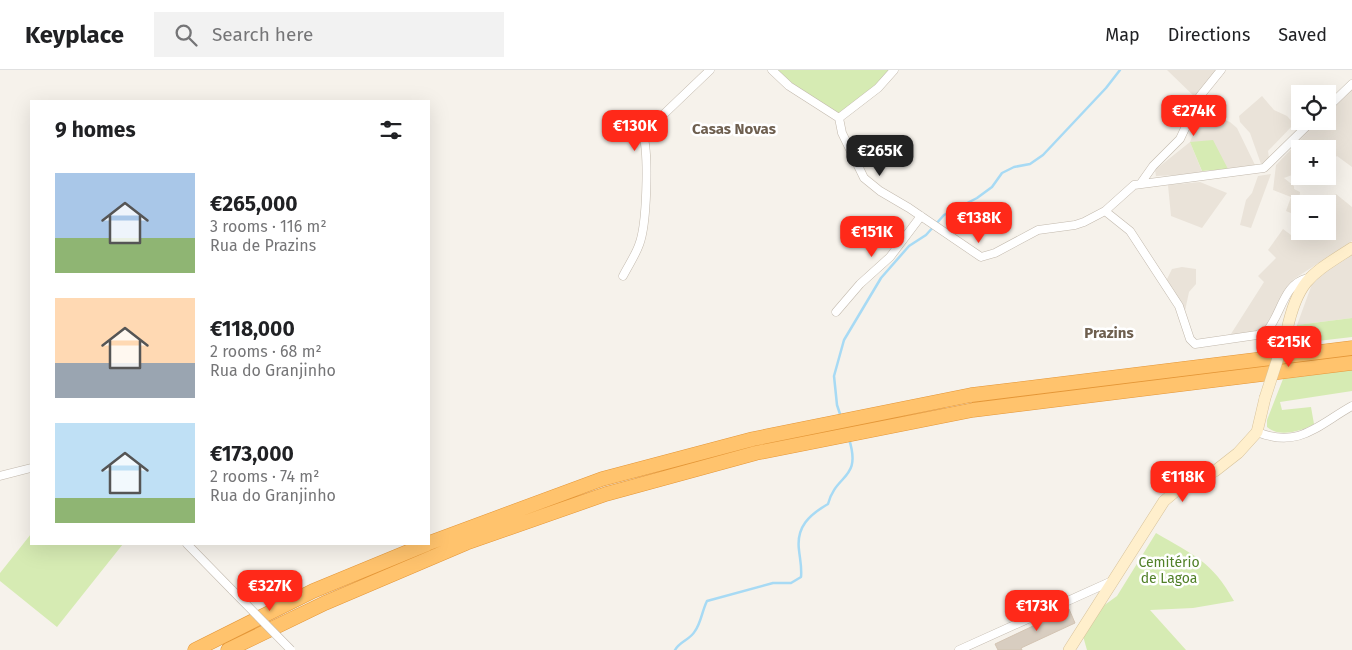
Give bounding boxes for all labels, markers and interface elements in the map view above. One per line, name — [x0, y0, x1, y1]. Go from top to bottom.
search box — [154, 12, 504, 57]
text: Keyplace — [25, 21, 124, 49]
icon: search — [172, 21, 200, 49]
text: Search here — [212, 23, 313, 46]
text: Map — [1105, 24, 1140, 46]
text: Directions — [1168, 24, 1250, 46]
text: Saved — [1278, 24, 1327, 46]
map controls — [1291, 85, 1336, 240]
button: locate — [1291, 85, 1336, 130]
pin: €274K — [1159, 94, 1229, 137]
text: €274K — [1172, 101, 1216, 120]
pin: €130K — [600, 109, 670, 152]
icon: filters — [377, 116, 405, 144]
text: €130K — [613, 116, 657, 135]
text: 9 homes — [55, 117, 136, 143]
district label: Casas Novas — [692, 120, 776, 138]
pin: €265K — [845, 134, 915, 177]
button: + — [1291, 140, 1336, 185]
text: €265K — [857, 141, 903, 160]
text: €265,000 — [210, 191, 298, 217]
icon: home — [95, 193, 155, 253]
button: − — [1291, 195, 1336, 240]
pin: €138K — [944, 202, 1014, 244]
text: €138K — [957, 208, 1001, 227]
pin: €151K — [837, 216, 907, 258]
text: 3 rooms · 116 m² — [210, 217, 327, 236]
text: €151K — [851, 222, 893, 241]
text: Rua de Prazins — [210, 236, 316, 255]
text: €118,000 — [210, 316, 295, 342]
icon: home — [95, 318, 155, 378]
district label: Prazins — [1084, 324, 1134, 342]
pin: €215K — [1254, 326, 1324, 368]
text: €215K — [1267, 332, 1311, 351]
text: 2 rooms · 68 m² — [210, 342, 322, 361]
text: Rua do Granjinho — [210, 361, 336, 380]
text: €173,000 — [210, 441, 294, 467]
icon: home — [95, 443, 155, 503]
pin: €118K — [1148, 460, 1218, 503]
text: 2 rooms · 74 m² — [210, 467, 319, 486]
text: €118K — [1162, 467, 1204, 486]
text: Rua do Granjinho — [210, 486, 336, 505]
park label: Cemitério de Lagoa — [1138, 554, 1200, 587]
pin: €327K — [235, 570, 305, 612]
text: €327K — [248, 576, 292, 595]
pin: €173K — [1002, 590, 1072, 632]
text: €173K — [1016, 596, 1058, 615]

